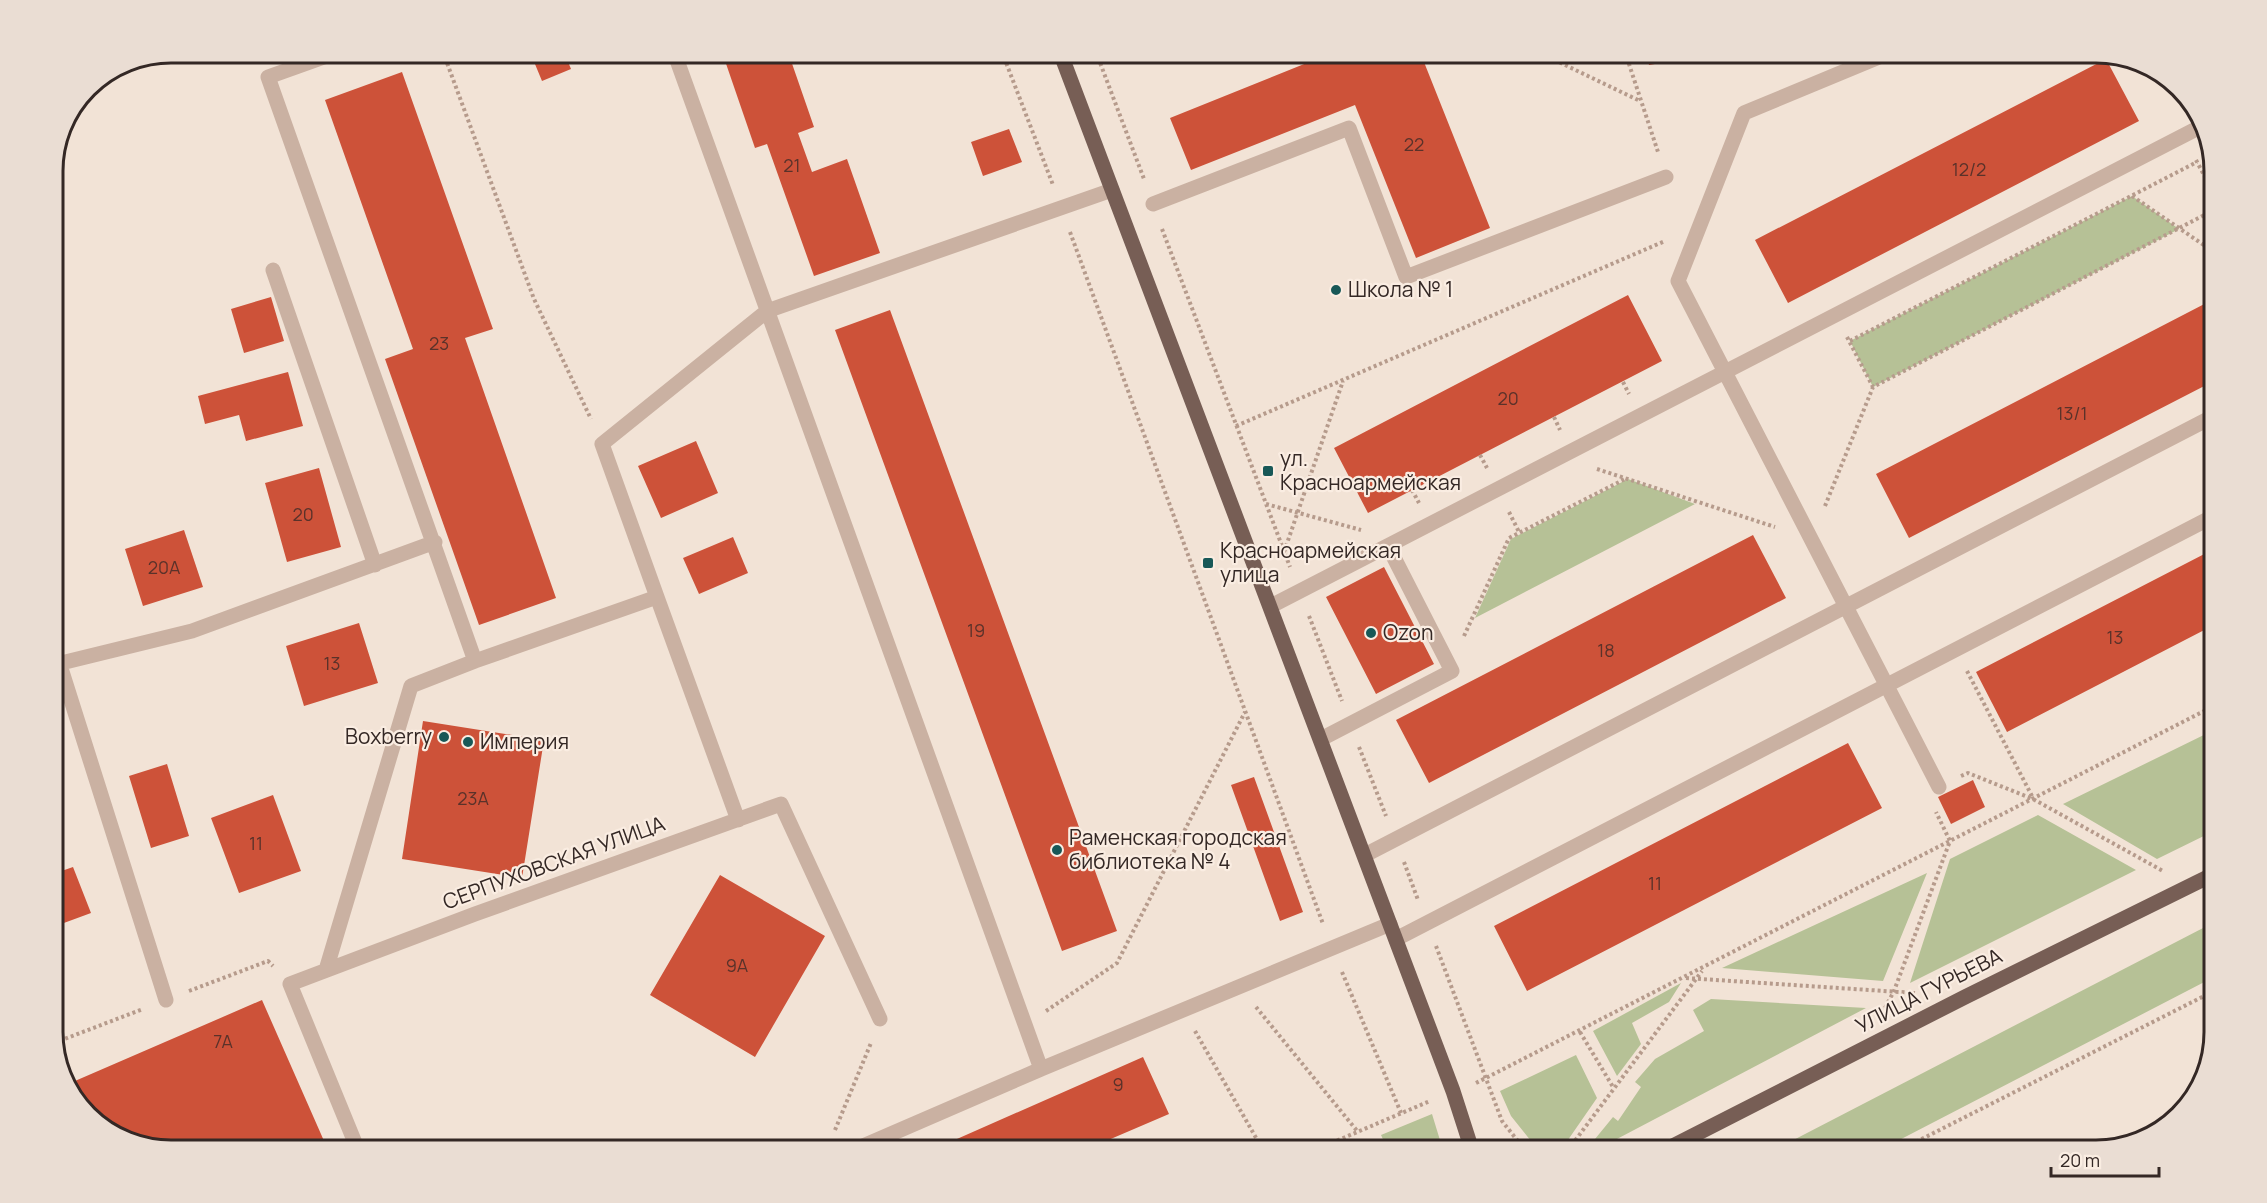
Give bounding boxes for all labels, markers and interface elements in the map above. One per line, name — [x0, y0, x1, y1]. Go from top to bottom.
house number: 22 — [1404, 132, 1424, 156]
house number: 21 — [783, 153, 801, 177]
house number: 12/2 — [1952, 157, 1986, 181]
place label: Школа № 1 — [1348, 275, 1453, 303]
marker: Школа № 1 — [1329, 283, 1343, 297]
house number: 23 — [429, 331, 449, 355]
house number: 20 — [1497, 386, 1519, 410]
house number: 13/1 — [2057, 401, 2087, 425]
place label: ул. Красноармейская — [1280, 444, 1461, 496]
marker: ул. Красноармейская — [1261, 464, 1275, 478]
house number: 20 — [292, 502, 314, 526]
place label: Красноармейская улица — [1220, 536, 1401, 588]
house number: 20А — [148, 555, 181, 579]
marker: Красноармейская улица — [1201, 556, 1215, 570]
house number: 19 — [967, 618, 985, 642]
place label: Ozon — [1383, 618, 1433, 646]
house number: 13 — [2107, 625, 2123, 649]
marker: Ozon — [1364, 626, 1378, 640]
house number: 18 — [1597, 638, 1615, 662]
house number: 13 — [324, 651, 340, 675]
place label: Boxberry — [345, 722, 432, 750]
place label: Империя — [480, 727, 569, 755]
marker: Boxberry — [437, 730, 451, 744]
marker: Империя — [461, 735, 475, 749]
house number: 23А — [457, 786, 489, 810]
street label: СЕРПУХОВСКАЯ УЛИЦА — [439, 809, 669, 915]
place label: Раменская городская библиотека № 4 — [1069, 823, 1287, 875]
house number: 11 — [249, 831, 263, 855]
marker: Раменская городская библиотека № 4 — [1050, 843, 1064, 857]
house number: 11 — [1648, 871, 1662, 895]
street label: УЛИЦА ГУРЬЕВА — [1850, 941, 2007, 1039]
house number: 9А — [726, 953, 749, 977]
house number: 7А — [213, 1029, 233, 1053]
house number: 9 — [1112, 1072, 1124, 1096]
scale bar — [2051, 1140, 2159, 1178]
text: 20 m — [2060, 1148, 2100, 1172]

